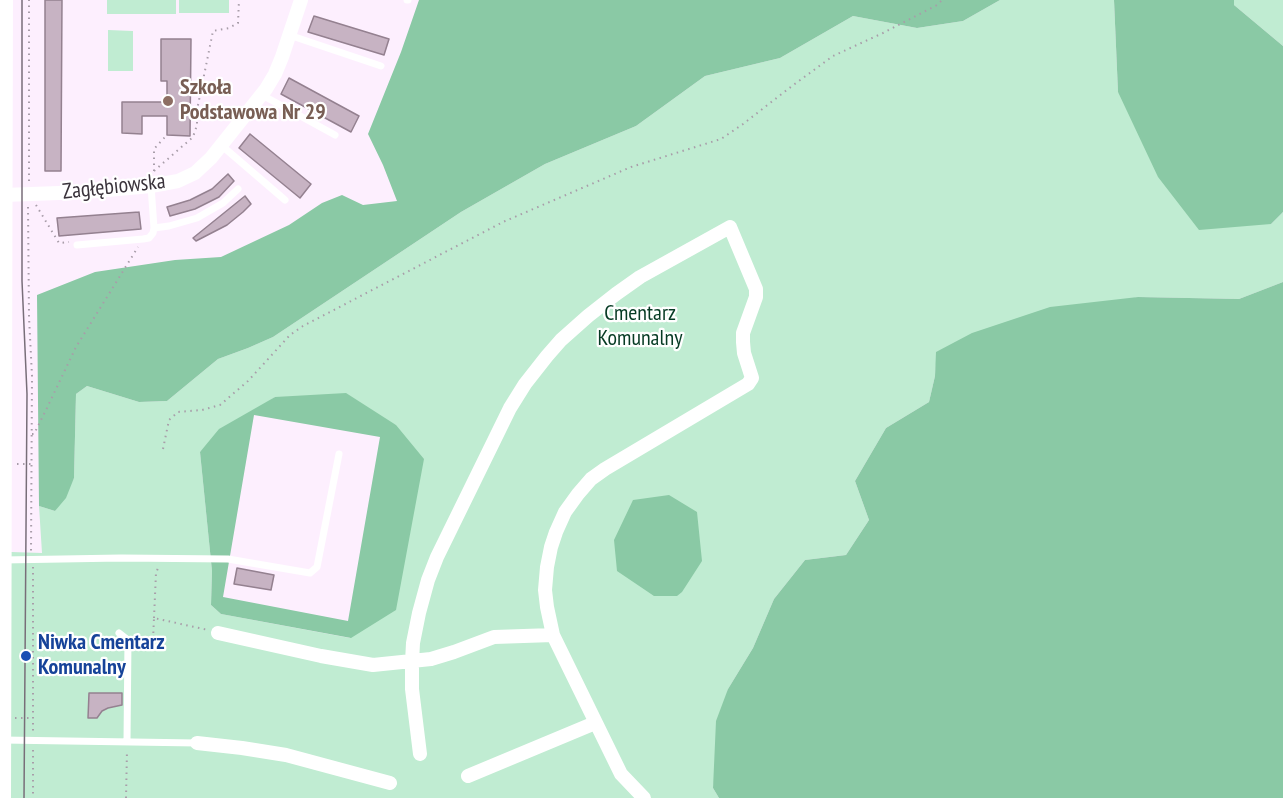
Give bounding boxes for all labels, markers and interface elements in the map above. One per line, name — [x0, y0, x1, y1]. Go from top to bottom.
place label: Szkoła Podstawowa Nr 29 — [180, 75, 326, 126]
marker: Szkoła Podstawowa Nr 29 — [161, 94, 175, 108]
street label: Zagłębiowska — [61, 168, 167, 206]
park label: Cmentarz Komunalny — [598, 301, 682, 352]
place label: Niwka Cmentarz Komunalny — [38, 630, 165, 682]
marker: Niwka Cmentarz Komunalny — [19, 649, 33, 663]

